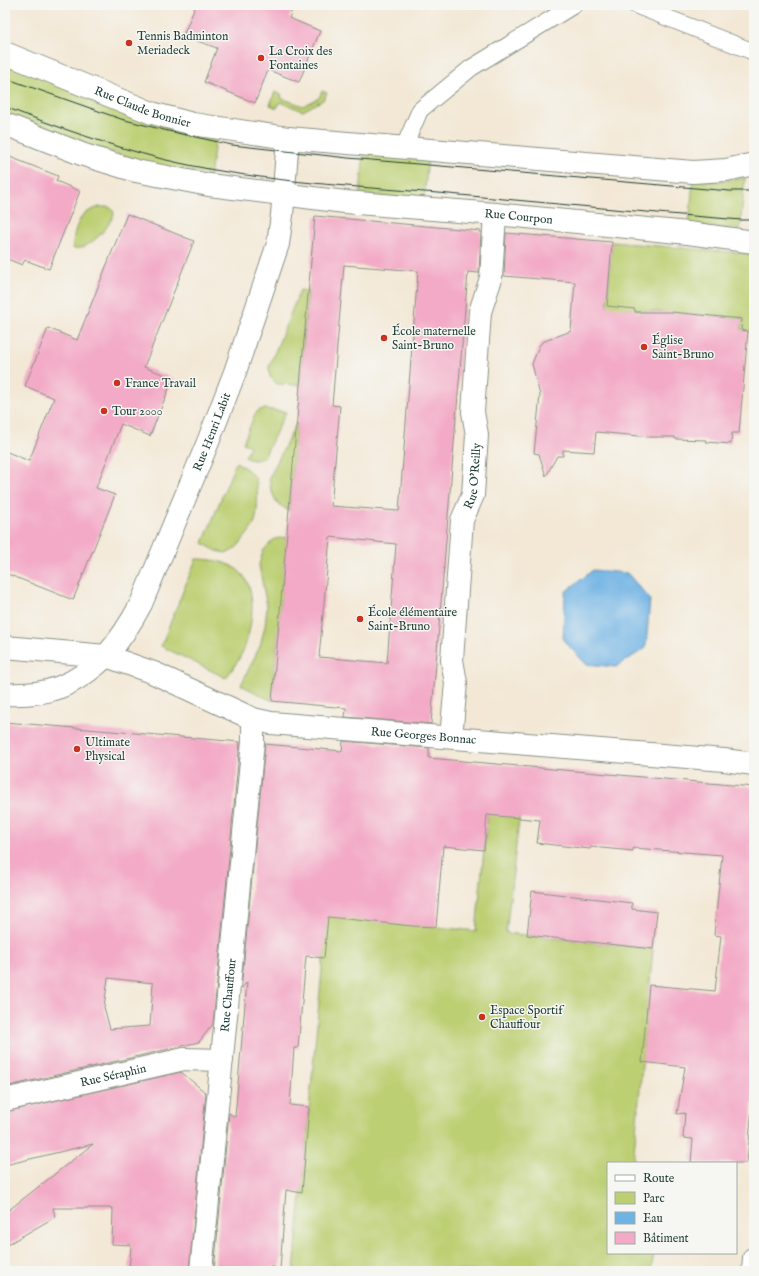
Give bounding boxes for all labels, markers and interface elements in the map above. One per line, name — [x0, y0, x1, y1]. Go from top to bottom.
place label: Tennis Badminton Meriadeck — [137, 29, 229, 58]
marker: Tennis Badminton Meriadeck — [124, 38, 134, 48]
place label: La Croix des Fontaines — [269, 44, 333, 73]
marker: La Croix des Fontaines — [256, 53, 266, 63]
street label: Rue Claude Bonnier — [92, 83, 193, 131]
street label: Rue Courpon — [484, 206, 554, 227]
place label: École maternelle Saint-Bruno — [392, 323, 476, 353]
place label: Église Saint-Bruno — [652, 332, 715, 362]
marker: École maternelle Saint-Bruno — [379, 333, 389, 343]
marker: Église Saint-Bruno — [639, 342, 649, 352]
place label: France Travail — [125, 376, 197, 391]
marker: France Travail — [112, 378, 122, 388]
street label: Rue Henri Labit — [189, 390, 234, 473]
place label: Tour 2000 — [112, 404, 163, 419]
marker: Tour 2000 — [99, 406, 109, 416]
street label: Rue O'Reilly — [460, 442, 484, 511]
place label: École élémentaire Saint-Bruno — [368, 604, 458, 634]
marker: École élémentaire Saint-Bruno — [355, 614, 365, 624]
street label: Rue Georges Bonnac — [370, 724, 477, 747]
place label: Ultimate Physical — [85, 735, 130, 764]
marker: Ultimate Physical — [72, 744, 82, 754]
street label: Rue Chauffour — [217, 957, 239, 1033]
place label: Espace Sportif Chauffour — [490, 1003, 565, 1032]
marker: Espace Sportif Chauffour — [477, 1012, 487, 1022]
street label: Rue Séraphin — [79, 1060, 148, 1090]
legend — [607, 1162, 737, 1254]
text: Route — [643, 1171, 675, 1186]
text: Parc — [643, 1191, 665, 1206]
text: Eau — [643, 1211, 663, 1226]
text: Bâtiment — [643, 1231, 689, 1246]

